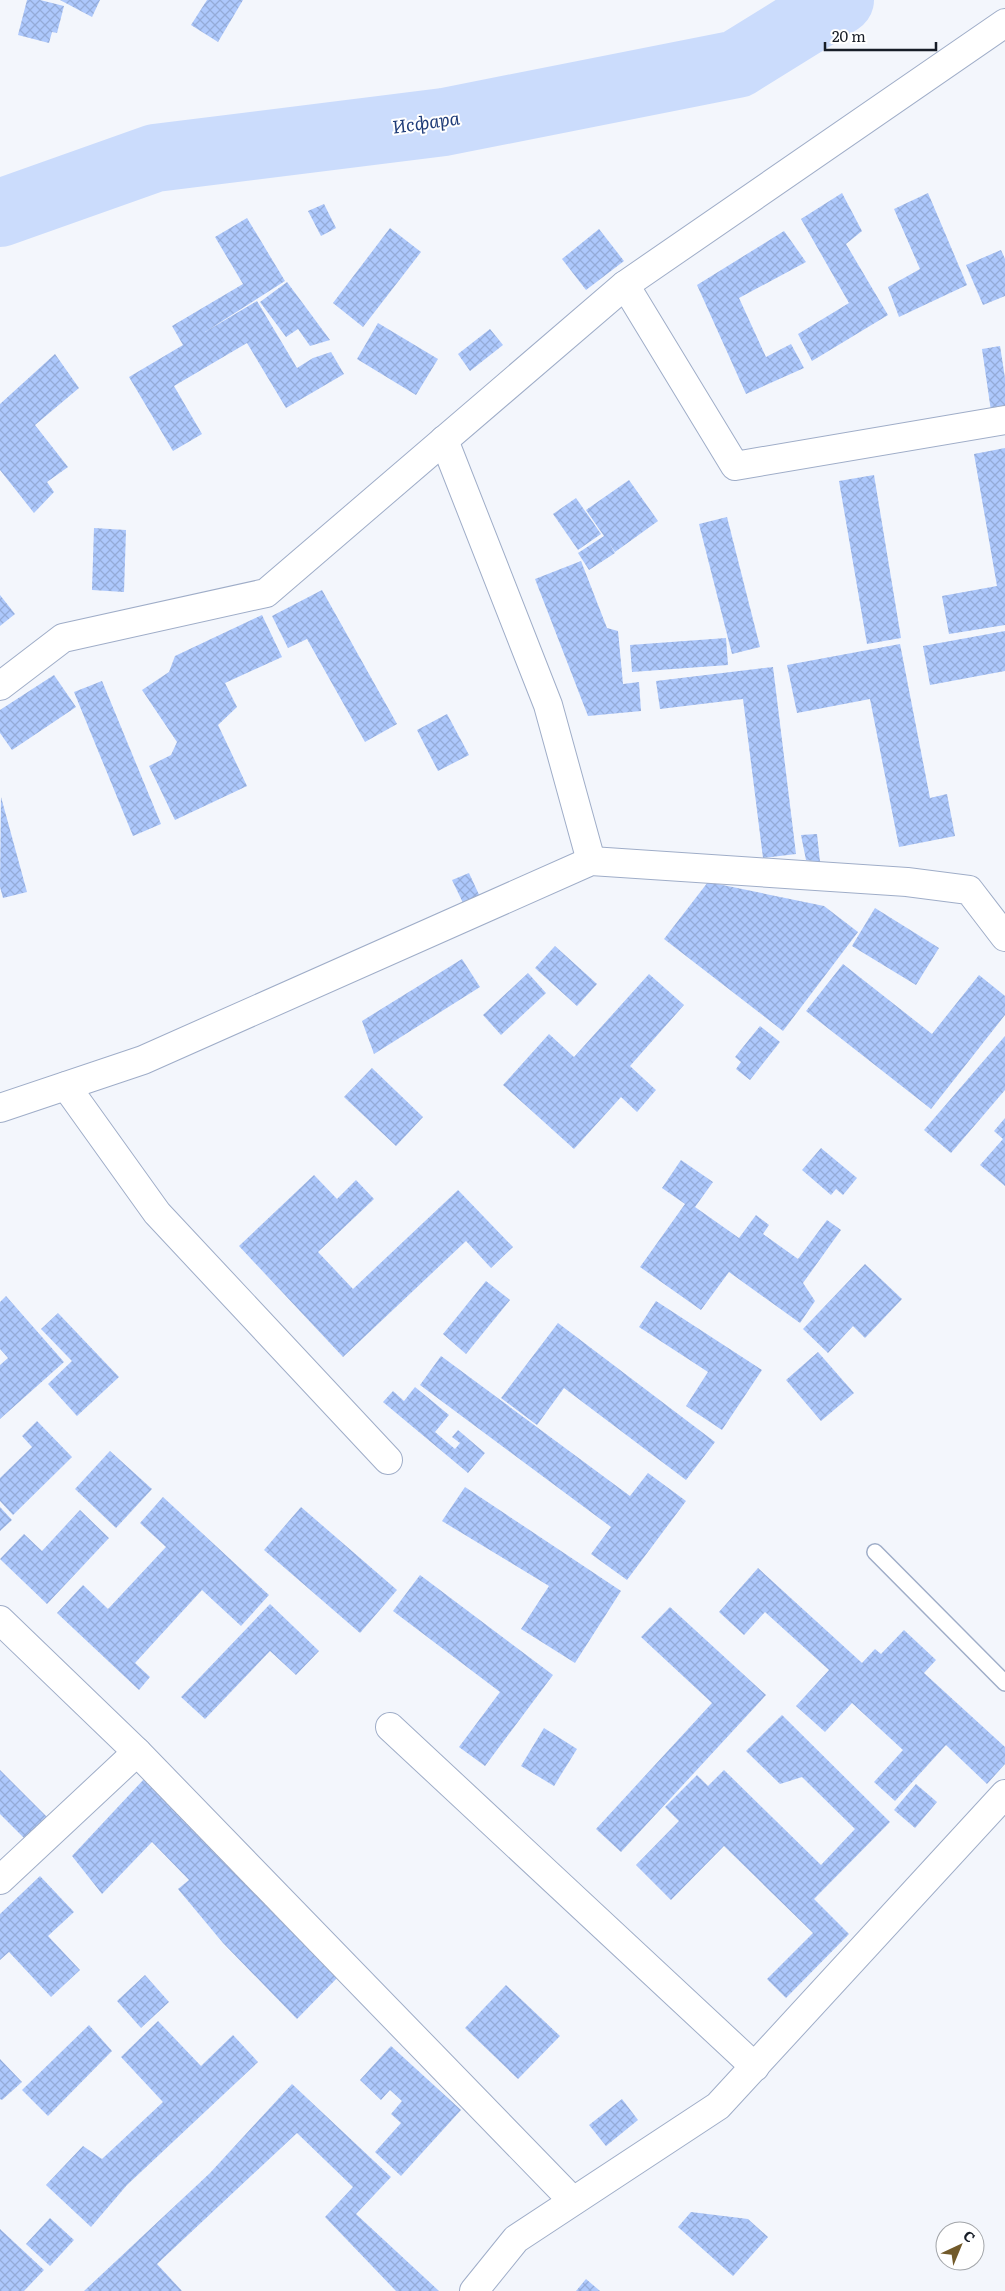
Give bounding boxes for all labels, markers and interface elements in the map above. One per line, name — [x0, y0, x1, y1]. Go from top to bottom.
scale bar — [825, 20, 936, 52]
text: 20 m — [832, 24, 866, 47]
water label: Исфара — [390, 103, 462, 140]
north arrow — [935, 2221, 985, 2271]
text: С — [959, 2225, 980, 2247]

